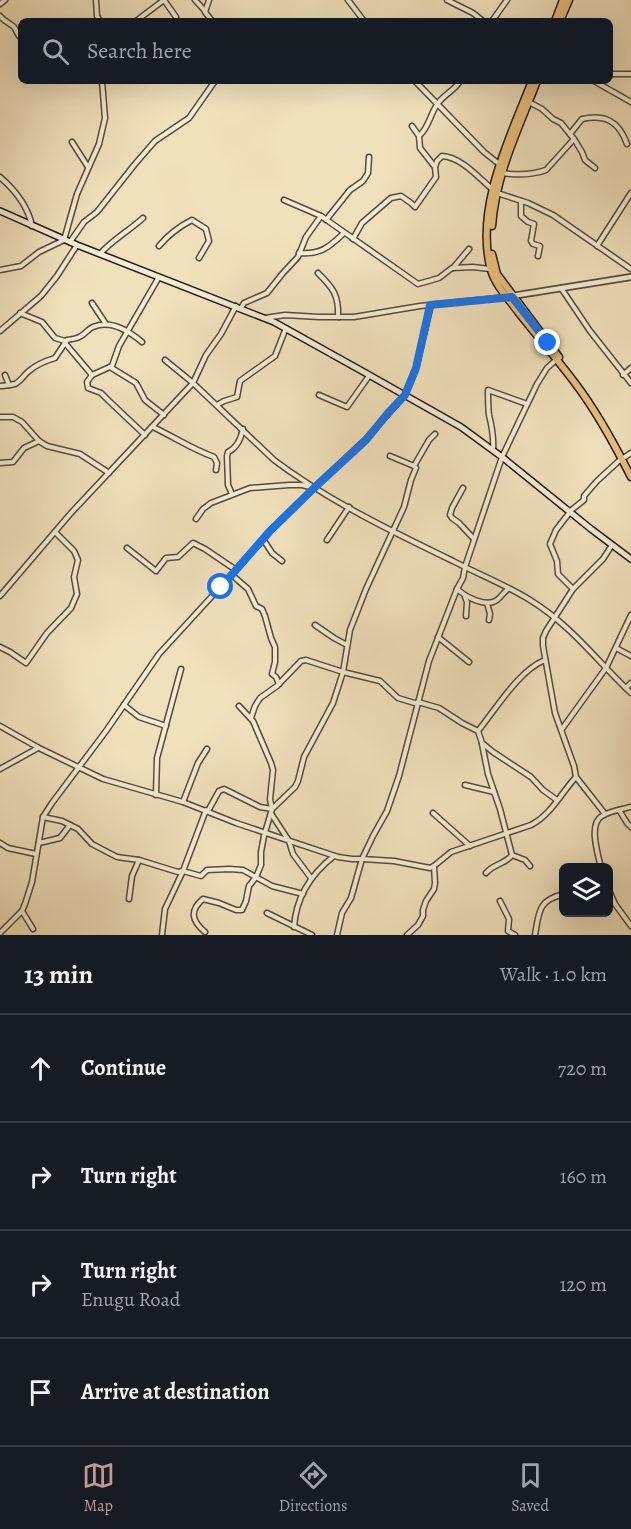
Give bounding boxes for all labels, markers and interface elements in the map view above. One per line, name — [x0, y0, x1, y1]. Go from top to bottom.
search box — [18, 18, 613, 84]
icon: search — [39, 35, 72, 68]
text: Search here — [87, 36, 192, 66]
route end — [534, 329, 560, 355]
route start — [207, 573, 233, 599]
map controls — [559, 863, 613, 917]
button: layers — [559, 863, 613, 917]
text: 13 min — [24, 957, 93, 992]
text: Walk · 1.0 km — [500, 961, 607, 988]
icon: ahead — [24, 1052, 57, 1085]
text: Continue — [81, 1053, 166, 1083]
text: 720 m — [558, 1055, 607, 1082]
icon: right — [24, 1160, 57, 1193]
text: Turn right — [81, 1161, 177, 1191]
text: 160 m — [560, 1163, 607, 1190]
text: Turn right — [81, 1256, 177, 1286]
icon: right — [24, 1268, 57, 1301]
text: 120 m — [559, 1271, 607, 1298]
text: Enugu Road — [81, 1286, 180, 1313]
icon: arrive — [24, 1376, 57, 1409]
text: Arrive at destination — [81, 1377, 270, 1407]
tab: Map — [82, 1459, 115, 1517]
tab: Directions — [279, 1459, 347, 1517]
tab: Saved — [511, 1459, 549, 1517]

